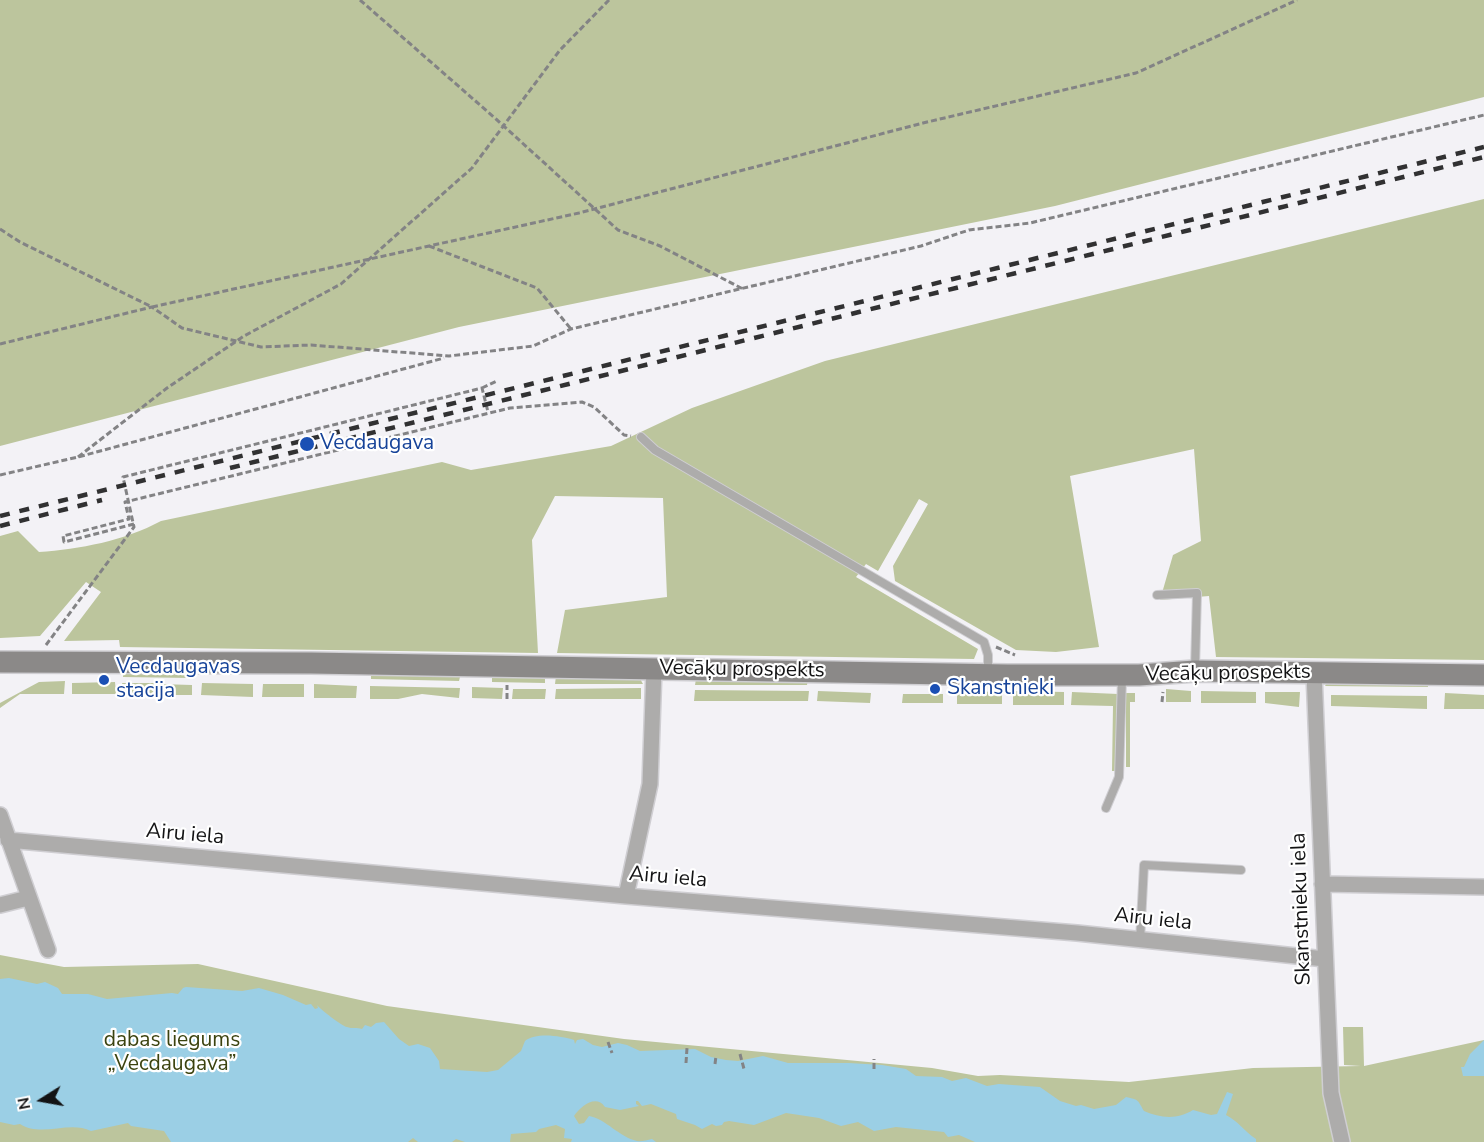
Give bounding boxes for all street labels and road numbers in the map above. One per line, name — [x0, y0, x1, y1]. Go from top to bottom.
street label: Vecāķu prospekts — [659, 656, 825, 684]
street label: Vecāķu prospekts — [1145, 660, 1311, 688]
street label: Airu iela — [145, 819, 225, 851]
street label: Skanstnieku iela — [1287, 832, 1317, 986]
street label: Airu iela — [628, 862, 708, 894]
street label: Airu iela — [1113, 903, 1193, 937]

